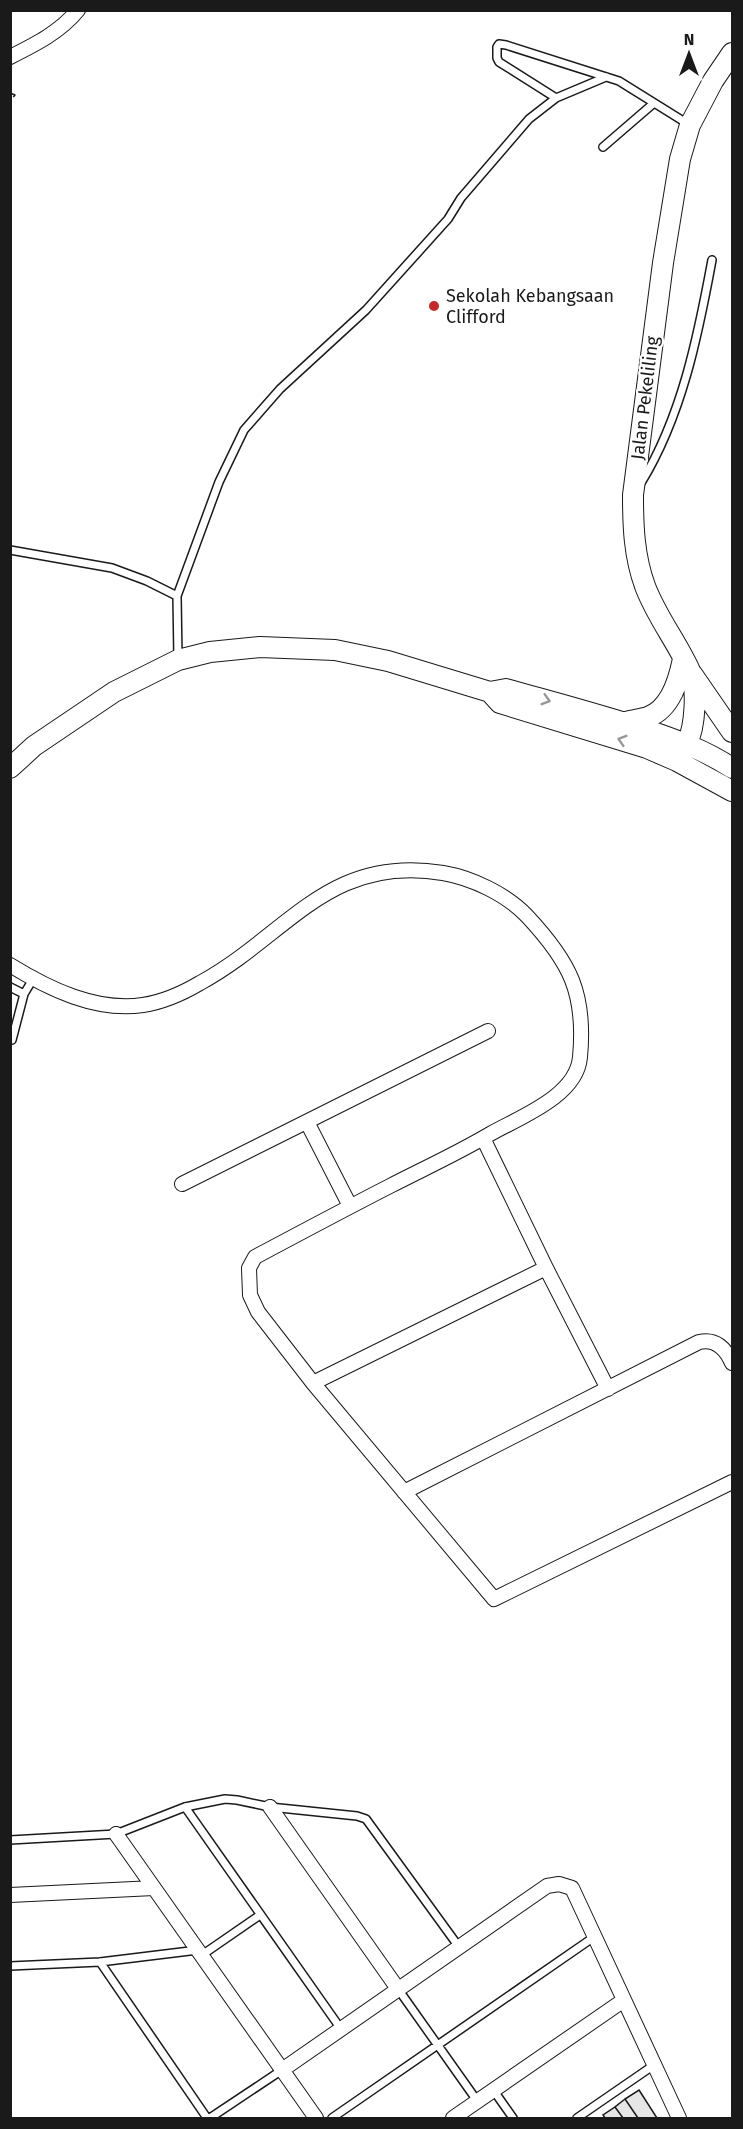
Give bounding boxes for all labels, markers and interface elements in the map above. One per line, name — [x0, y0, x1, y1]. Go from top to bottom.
north arrow — [659, 24, 719, 84]
text: N — [684, 30, 694, 49]
place label: Sekolah Kebangsaan Clifford — [446, 285, 614, 328]
marker: Sekolah Kebangsaan Clifford — [427, 299, 441, 313]
street label: Jalan Pekeliling — [626, 334, 664, 461]
one-way arrow — [540, 693, 551, 705]
one-way arrow — [617, 735, 628, 748]

